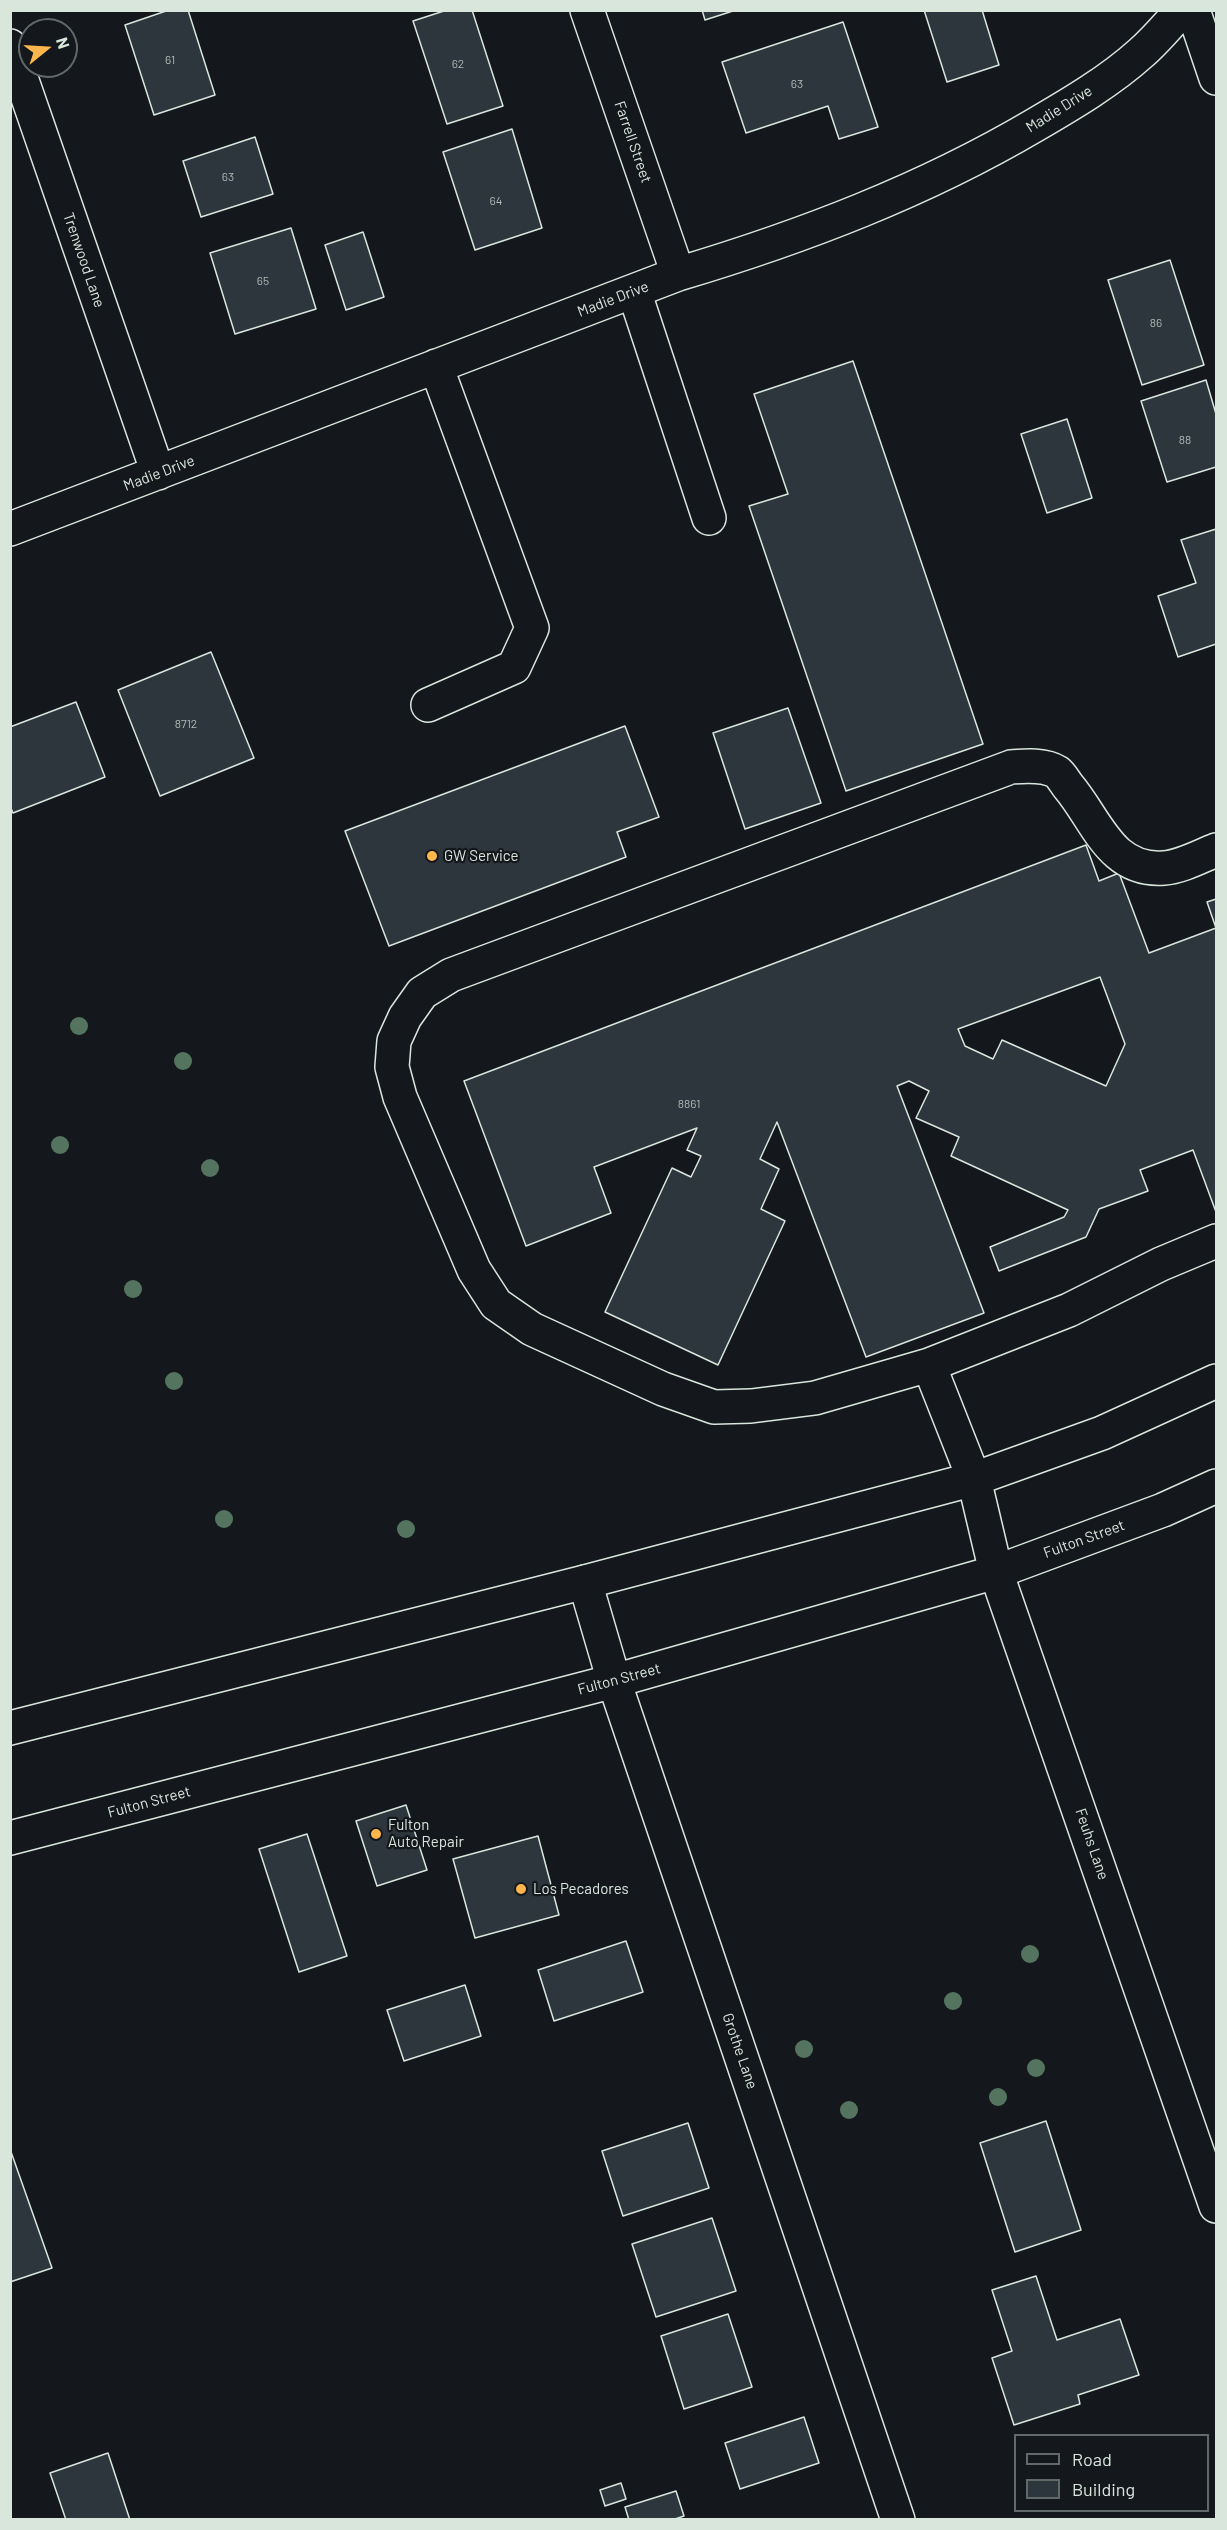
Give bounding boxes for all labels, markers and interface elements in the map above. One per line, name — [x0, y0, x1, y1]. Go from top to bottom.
north arrow — [18, 18, 78, 78]
text: N — [53, 35, 74, 51]
house number: 61 — [165, 53, 175, 67]
house number: 62 — [452, 57, 464, 71]
house number: 63 — [791, 77, 803, 91]
street label: Madie Drive — [1023, 82, 1095, 136]
street label: Farrell Street — [611, 99, 655, 185]
house number: 63 — [222, 170, 234, 184]
house number: 64 — [490, 194, 502, 208]
street label: Trenwood Lane — [59, 210, 109, 310]
house number: 65 — [257, 274, 269, 288]
street label: Madie Drive — [575, 277, 651, 321]
house number: 86 — [1150, 316, 1162, 330]
house number: 88 — [1179, 433, 1191, 447]
street label: Madie Drive — [121, 451, 197, 495]
house number: 8712 — [175, 717, 197, 731]
place label: GW Service — [444, 847, 519, 865]
marker: GW Service — [425, 849, 439, 863]
house number: 8861 — [678, 1097, 700, 1111]
street label: Fulton Street — [1041, 1516, 1127, 1562]
street label: Fulton Street — [576, 1659, 662, 1699]
street label: Fulton Street — [106, 1782, 192, 1822]
street label: Feuhs Lane — [1071, 1806, 1113, 1882]
place label: Fulton Auto Repair — [388, 1816, 464, 1851]
marker: Fulton Auto Repair — [369, 1827, 383, 1841]
place label: Los Pecadores — [533, 1880, 629, 1898]
marker: Los Pecadores — [514, 1882, 528, 1896]
street label: Grothe Lane — [719, 2011, 761, 2091]
legend — [1014, 2434, 1209, 2512]
text: Road — [1072, 2448, 1112, 2470]
text: Building — [1072, 2478, 1135, 2500]

